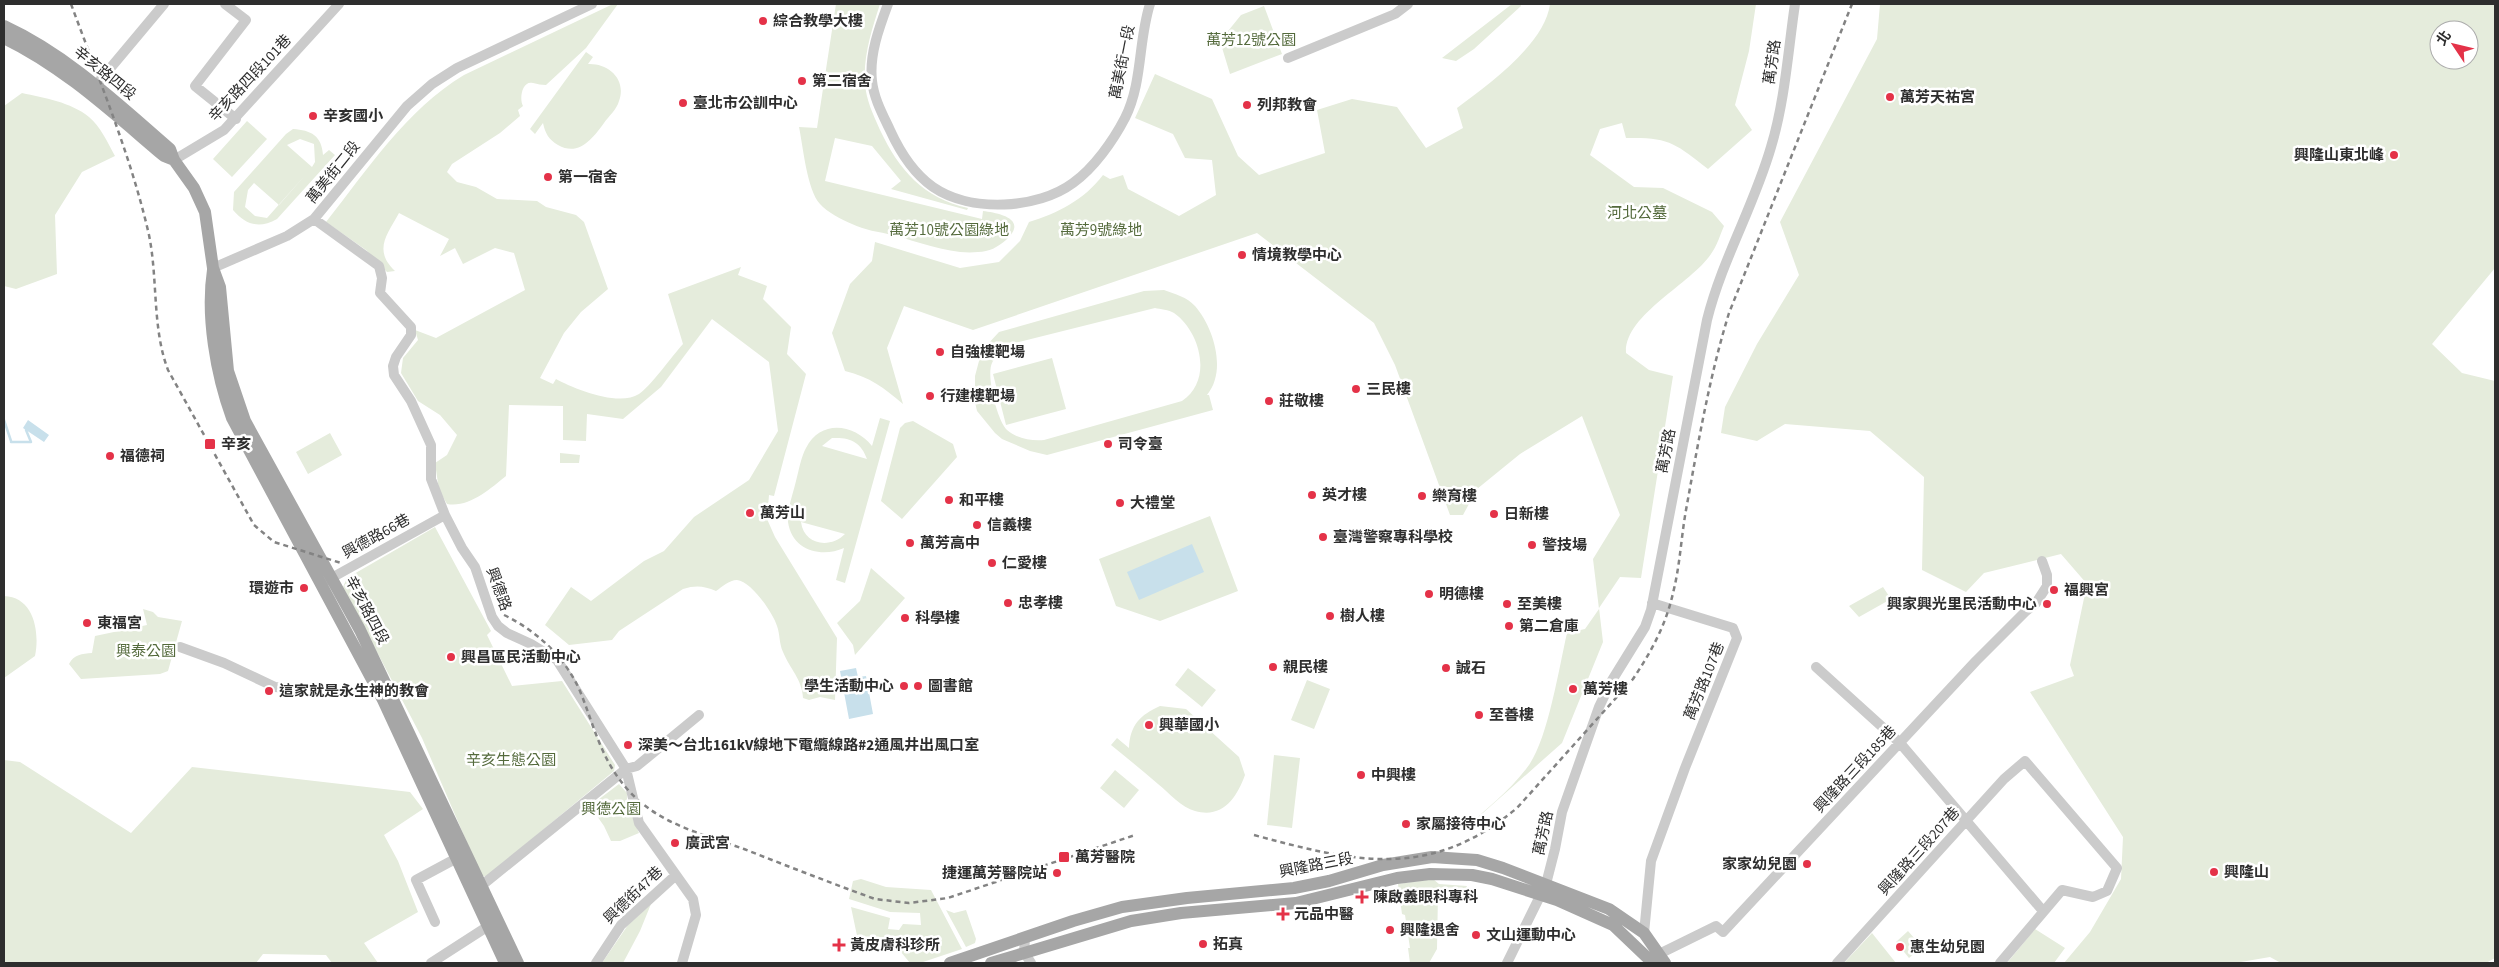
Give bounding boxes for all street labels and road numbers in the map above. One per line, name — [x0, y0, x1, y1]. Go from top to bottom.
street label: 萬美街一段 — [1105, 23, 1140, 101]
street label: 辛亥路四段101巷 — [204, 30, 296, 127]
street label: 萬芳路 — [1759, 38, 1786, 86]
street label: 辛亥路四段 — [69, 42, 140, 105]
street label: 萬美街二段 — [302, 137, 365, 208]
street label: 萬芳路 — [1652, 427, 1681, 475]
street label: 興德路66巷 — [338, 509, 414, 564]
street label: 興德路 — [481, 564, 516, 614]
street label: 辛亥路四段 — [340, 572, 393, 648]
street label: 萬芳路107巷 — [1679, 639, 1730, 723]
street label: 興隆路三段185巷 — [1809, 721, 1901, 818]
street label: 興隆路三段207巷 — [1874, 803, 1965, 900]
street label: 萬芳路 — [1529, 809, 1558, 857]
street label: 興隆路三段 — [1277, 848, 1355, 883]
street label: 興德街47巷 — [599, 862, 668, 929]

